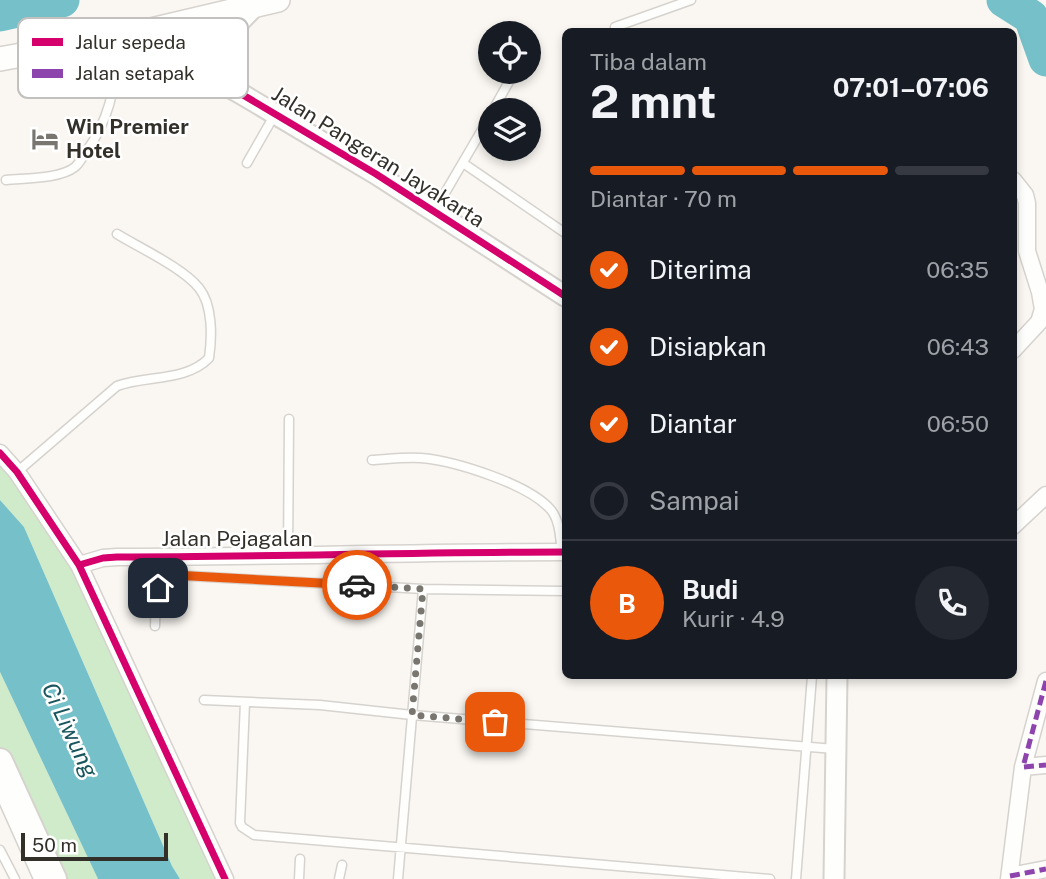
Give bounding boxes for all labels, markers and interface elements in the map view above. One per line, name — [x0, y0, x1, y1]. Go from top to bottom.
legend — [18, 18, 248, 98]
map controls — [478, 21, 541, 161]
button: locate — [478, 21, 541, 84]
text: Jalur sepeda — [75, 31, 186, 53]
text: Tiba dalam — [590, 48, 707, 75]
text: Jalan setapak — [75, 62, 195, 84]
text: 07:01–07:06 — [833, 72, 989, 103]
text: 2 mnt — [590, 74, 716, 128]
street label: Jalan Pangeran Jayakarta — [267, 81, 489, 232]
button: layers — [478, 98, 541, 161]
place label: Win Premier Hotel — [66, 114, 189, 163]
hotel icon: Win Premier Hotel — [30, 124, 60, 154]
text: Diantar · 70 m — [590, 185, 737, 212]
icon: check — [590, 251, 628, 289]
text: Diterima — [649, 254, 752, 285]
text: 06:35 — [926, 256, 989, 283]
icon: check — [590, 328, 628, 366]
text: Disiapkan — [649, 331, 767, 362]
text: 06:43 — [927, 333, 989, 360]
icon: check — [590, 405, 628, 443]
text: Diantar — [649, 408, 737, 439]
text: 06:50 — [927, 410, 989, 437]
text: Sampai — [649, 485, 739, 516]
street label: Jalan Pejagalan — [161, 526, 313, 551]
courier — [322, 550, 392, 620]
pin — [128, 558, 188, 618]
icon: car — [338, 566, 376, 604]
button: phone — [915, 566, 989, 640]
icon: home — [139, 569, 177, 607]
text: Budi — [682, 574, 738, 605]
text: B — [618, 588, 636, 619]
text: Kurir · 4.9 — [682, 605, 785, 632]
water label: Ci Liwung — [37, 678, 104, 782]
pin — [465, 692, 525, 752]
icon: bag — [476, 703, 514, 741]
scale bar — [21, 830, 168, 862]
text: 50 m — [32, 834, 77, 856]

